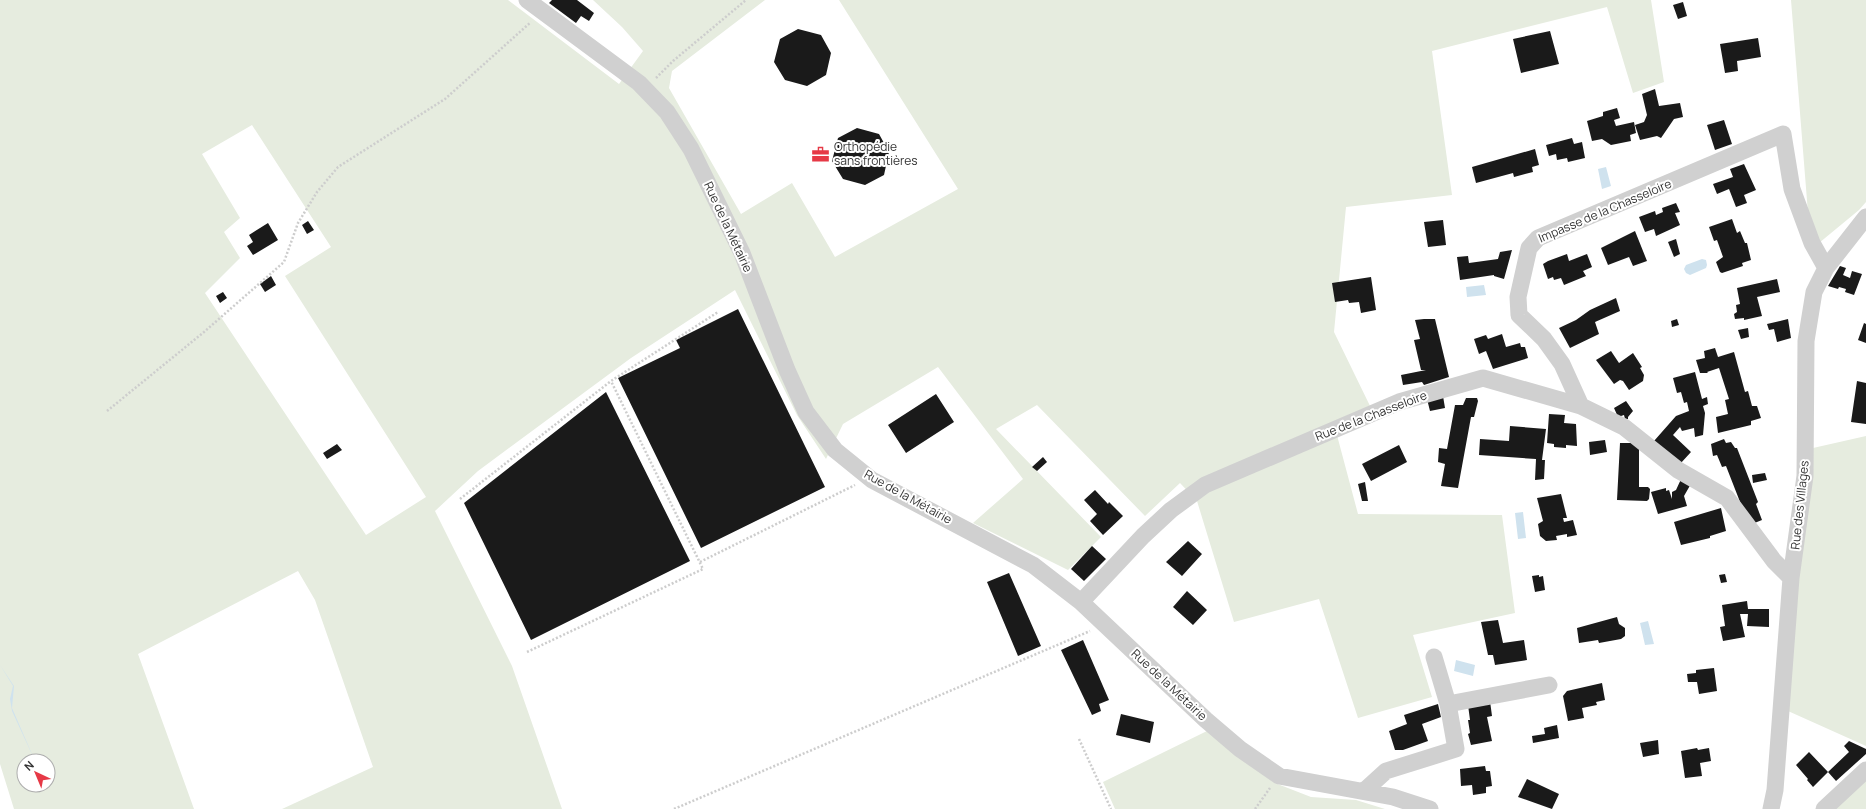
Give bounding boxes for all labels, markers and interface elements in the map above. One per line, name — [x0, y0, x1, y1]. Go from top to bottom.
place label: Orthopédie sans frontières — [834, 138, 918, 169]
office icon: Orthopédie sans frontières — [811, 144, 831, 164]
street label: Impasse de la Chasseloire — [1536, 175, 1674, 246]
street label: Rue de la Métairie — [700, 179, 757, 275]
street label: Rue de la Chasseloire — [1312, 386, 1429, 445]
street label: Rue des Villages — [1786, 460, 1813, 550]
street label: Rue de la Métairie — [861, 465, 955, 528]
street label: Rue de la Métairie — [1128, 645, 1211, 724]
north arrow — [16, 753, 56, 793]
text: N — [21, 757, 37, 774]

